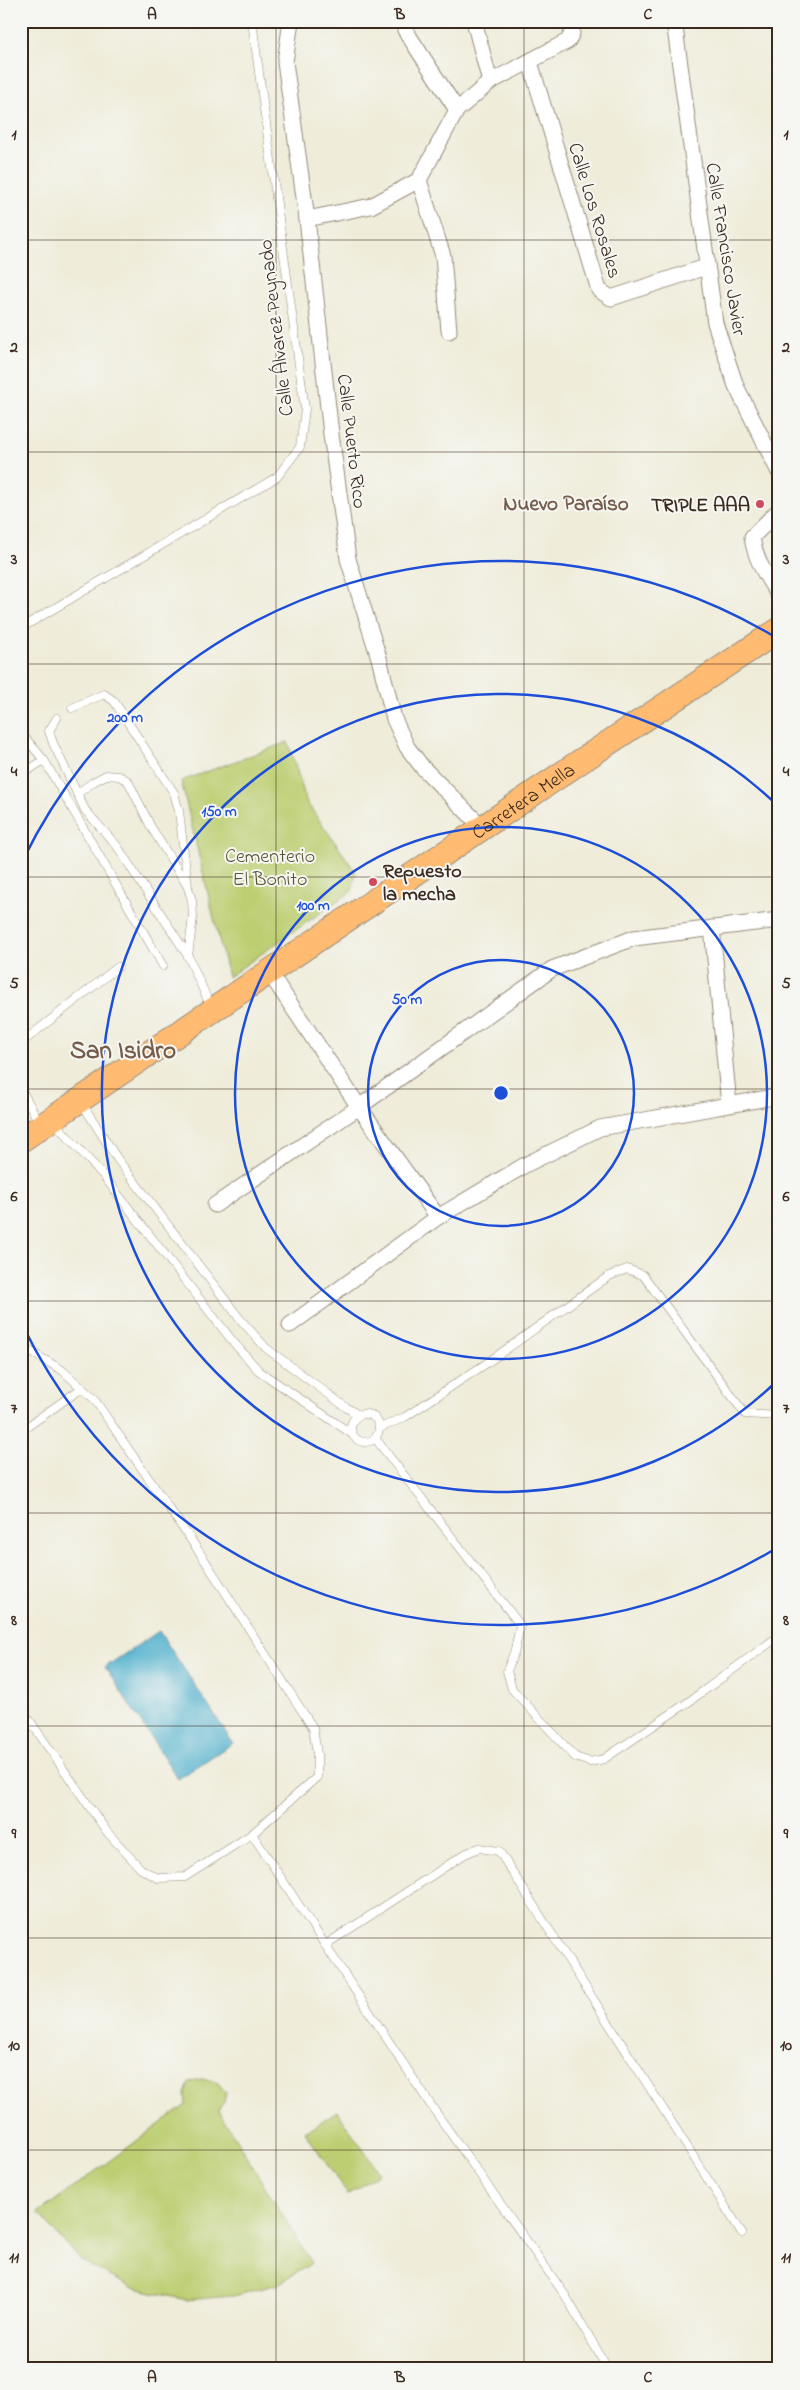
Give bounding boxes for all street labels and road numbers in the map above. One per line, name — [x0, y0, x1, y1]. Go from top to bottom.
street label: Calle Los Rosales — [559, 139, 628, 282]
street label: Calle Francisco Javier — [697, 161, 753, 339]
street label: Calle Álvarez Peynado — [252, 238, 303, 418]
street label: Calle Puerto Rico — [328, 372, 373, 510]
street label: Carretera Mella — [467, 757, 582, 848]

